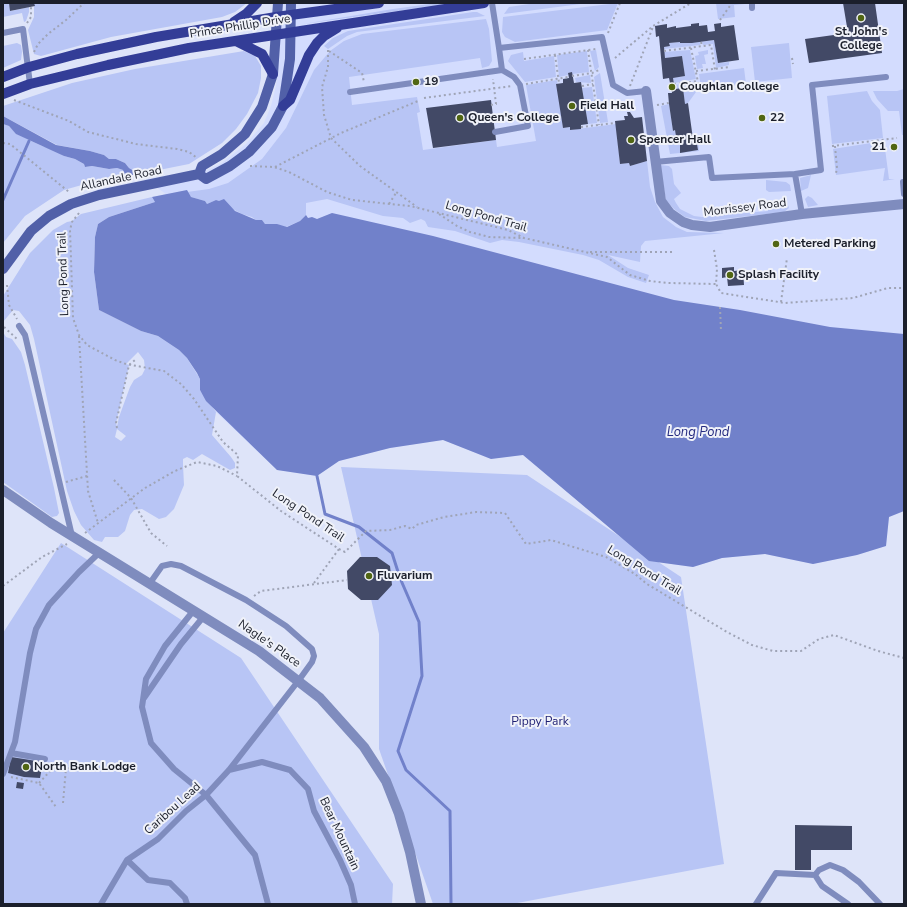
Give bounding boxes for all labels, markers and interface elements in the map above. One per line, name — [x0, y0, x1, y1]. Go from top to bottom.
street label: Prince Phillip Drive — [189, 12, 291, 42]
marker: St. John's College — [856, 13, 866, 23]
place label: St. John's College — [835, 25, 887, 53]
place label: 19 — [424, 75, 438, 89]
marker: 19 — [411, 77, 421, 87]
place label: Coughlan College — [680, 80, 779, 94]
marker: Coughlan College — [667, 82, 677, 92]
place label: Field Hall — [580, 99, 634, 113]
marker: Field Hall — [567, 101, 577, 111]
place label: Queen's College — [468, 111, 559, 125]
place label: 22 — [770, 111, 784, 125]
marker: Queen's College — [455, 113, 465, 123]
marker: 22 — [757, 113, 767, 123]
place label: Spencer Hall — [639, 133, 711, 147]
marker: Spencer Hall — [626, 135, 636, 145]
place label: 21 — [872, 140, 886, 154]
marker: 21 — [889, 142, 899, 152]
street label: Allandale Road — [79, 163, 163, 195]
street label: Morrissey Road — [703, 196, 787, 220]
street label: Long Pond Trail — [444, 198, 528, 236]
street label: Long Pond Trail — [55, 232, 73, 316]
place label: Metered Parking — [784, 237, 876, 251]
marker: Metered Parking — [771, 239, 781, 249]
place label: Splash Facility — [738, 268, 819, 282]
marker: Splash Facility — [725, 270, 735, 280]
water label: Long Pond — [667, 425, 729, 441]
street label: Long Pond Trail — [269, 486, 347, 546]
street label: Long Pond Trail — [604, 543, 684, 599]
place label: Fluvarium — [377, 569, 433, 583]
marker: Fluvarium — [364, 571, 374, 581]
street label: Nagle's Place — [235, 617, 303, 671]
park label: Pippy Park — [511, 715, 569, 729]
place label: North Bank Lodge — [34, 760, 136, 774]
marker: North Bank Lodge — [21, 762, 31, 772]
street label: Caribou Lead — [142, 780, 204, 838]
street label: Bear Mountain — [316, 795, 362, 873]

